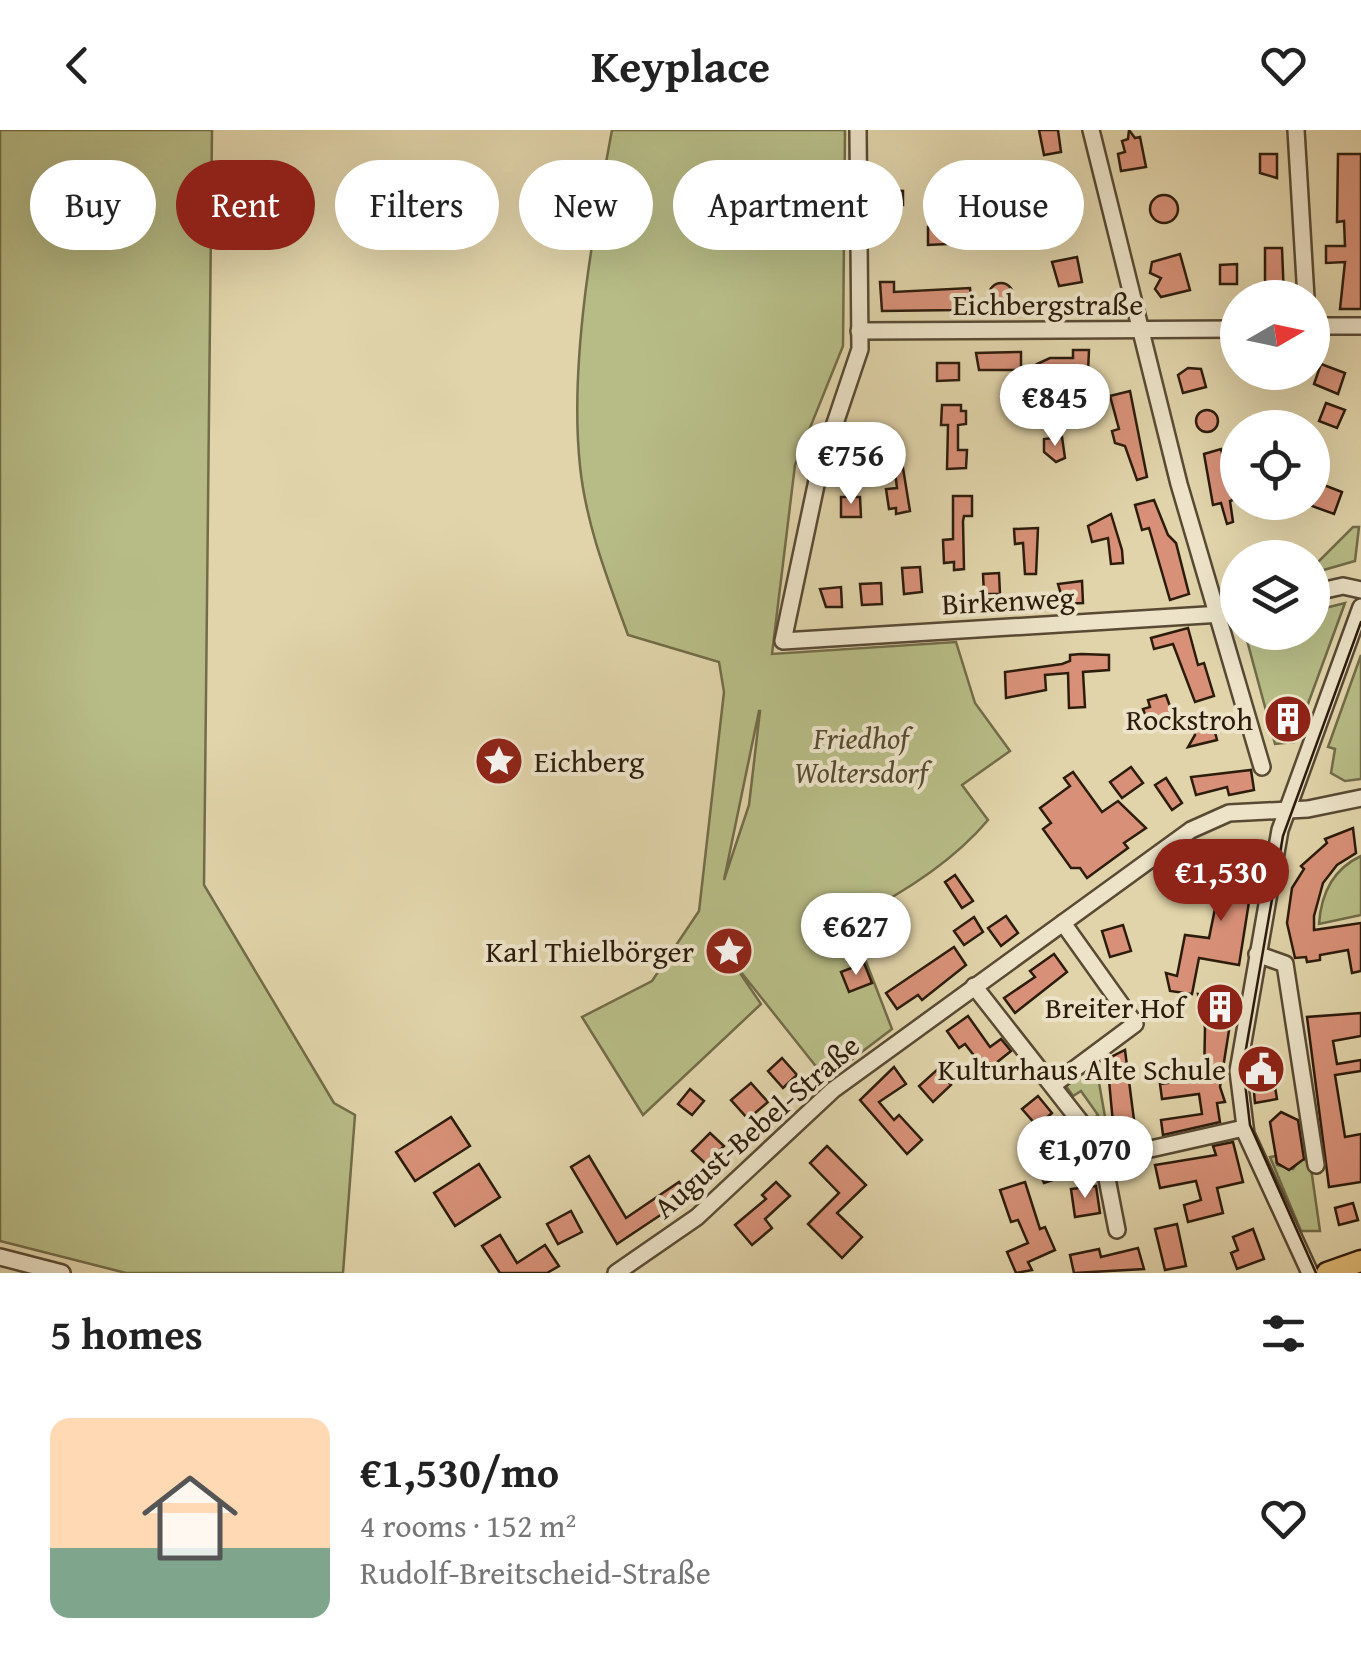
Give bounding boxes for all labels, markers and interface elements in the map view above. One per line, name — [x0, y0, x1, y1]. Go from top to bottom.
text: Keyplace — [591, 33, 770, 98]
icon: back — [50, 38, 105, 93]
icon: heart — [1256, 38, 1311, 93]
chip: Buy — [30, 160, 156, 250]
chip: Rent — [176, 160, 315, 250]
chip: Filters — [335, 160, 499, 250]
chip: New — [519, 160, 653, 250]
chip: Apartment — [673, 160, 903, 250]
chip: House — [923, 160, 1084, 250]
north arrow — [1220, 280, 1330, 390]
map controls — [1220, 280, 1330, 650]
street label: Eichbergstraße — [953, 282, 1143, 326]
pin: €845 — [996, 364, 1114, 449]
text: €845 — [1022, 373, 1088, 420]
button: locate — [1220, 410, 1330, 520]
pin: €756 — [792, 422, 910, 507]
text: €756 — [818, 431, 884, 478]
button: layers — [1220, 540, 1330, 650]
street label: Birkenweg — [940, 575, 1076, 625]
building icon: Rockstroh — [1262, 693, 1314, 745]
place label: Rockstroh — [1126, 697, 1253, 741]
park label: Friedhof Woltersdorf — [794, 716, 933, 794]
place icon: Eichberg — [473, 735, 525, 787]
place label: Eichberg — [534, 739, 644, 783]
pin: €1,530 — [1140, 839, 1302, 924]
text: €1,530 — [1175, 848, 1267, 895]
pin: €627 — [797, 893, 915, 978]
text: €627 — [823, 902, 889, 949]
place icon: Karl Thielbörger — [703, 925, 755, 977]
place label: Karl Thielbörger — [486, 929, 694, 973]
building icon: Breiter Hof — [1194, 981, 1246, 1033]
place label: Breiter Hof — [1045, 985, 1188, 1029]
street label: August-Bebel-Straße — [643, 1024, 869, 1228]
public building icon: Kulturhaus Alte Schule — [1235, 1043, 1287, 1095]
place label: Kulturhaus Alte Schule — [938, 1047, 1226, 1091]
pin: €1,070 — [1004, 1116, 1166, 1201]
text: €1,070 — [1039, 1125, 1131, 1172]
text: 5 homes — [50, 1303, 203, 1364]
icon: filters — [1256, 1306, 1311, 1361]
text: €1,530/mo — [360, 1441, 559, 1502]
icon: home — [130, 1458, 250, 1578]
icon: heart — [1256, 1491, 1311, 1546]
text: 4 rooms · 152 m² — [360, 1502, 576, 1549]
text: Rudolf-Breitscheid-Straße — [360, 1549, 711, 1596]

